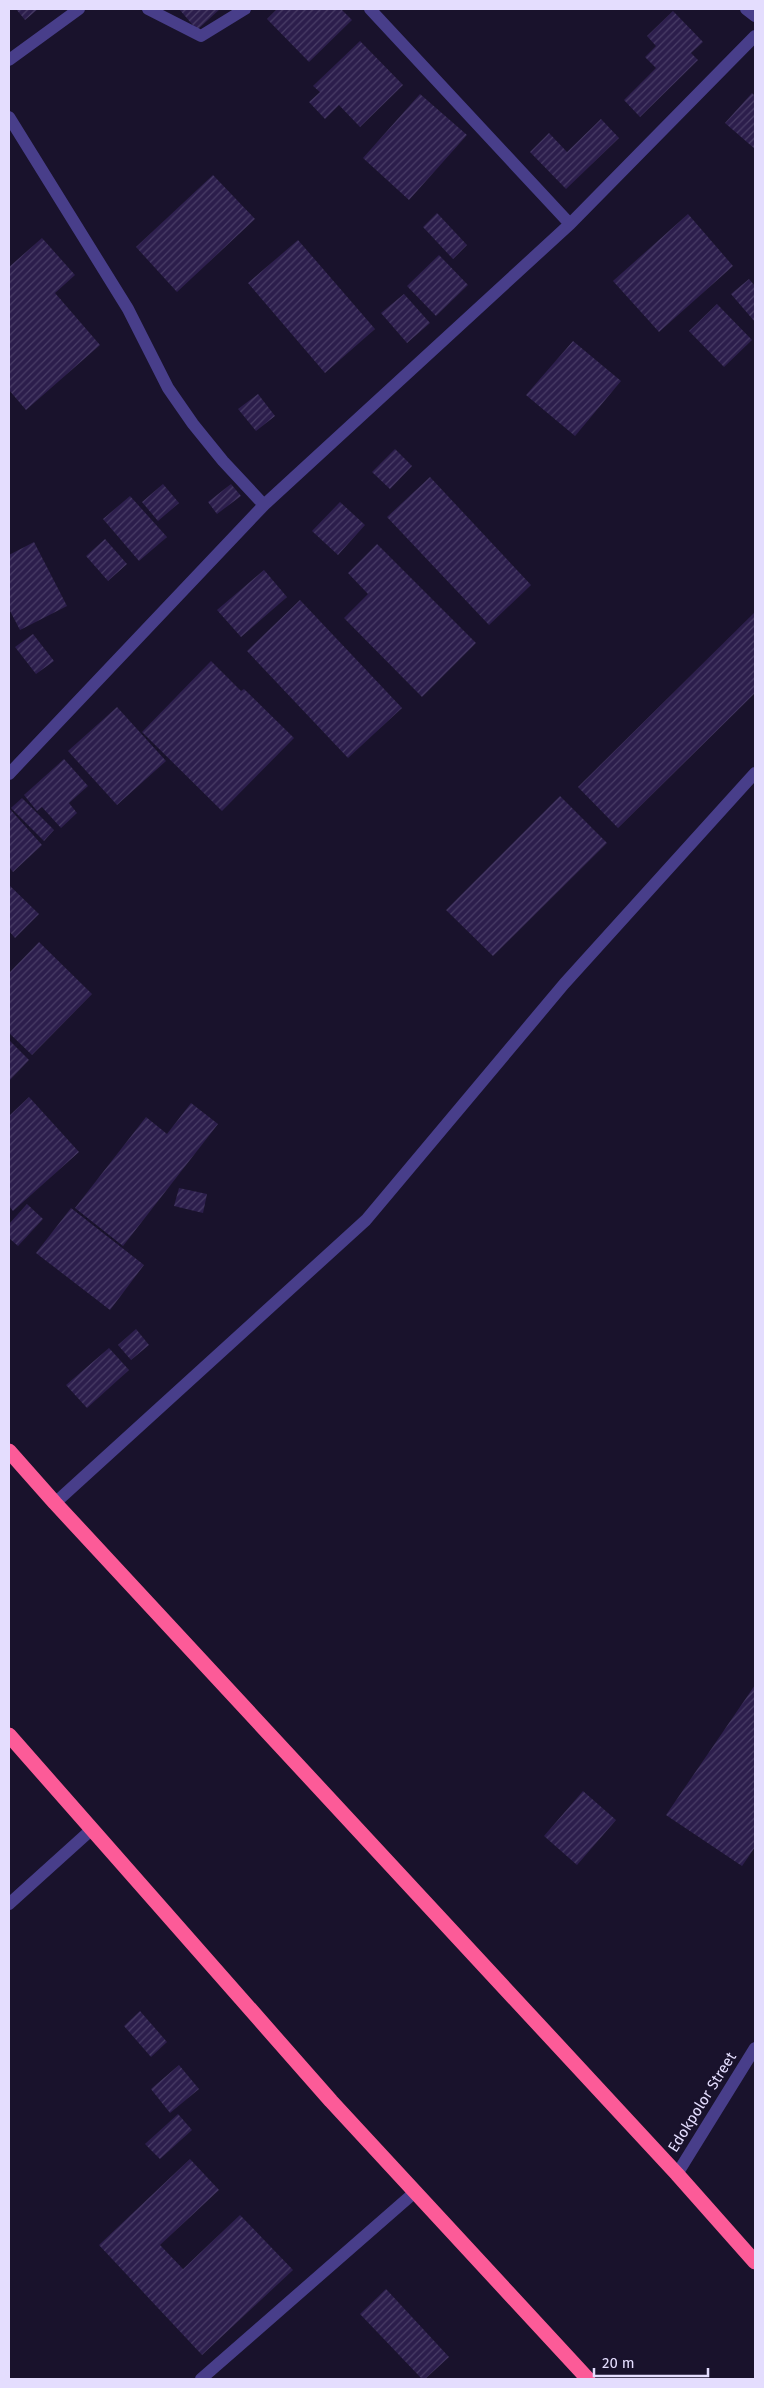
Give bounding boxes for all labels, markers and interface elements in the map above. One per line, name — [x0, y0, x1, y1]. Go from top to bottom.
street label: Edokpolor Street — [664, 2048, 740, 2155]
scale bar — [594, 2346, 708, 2378]
text: 20 m — [602, 2354, 635, 2372]

